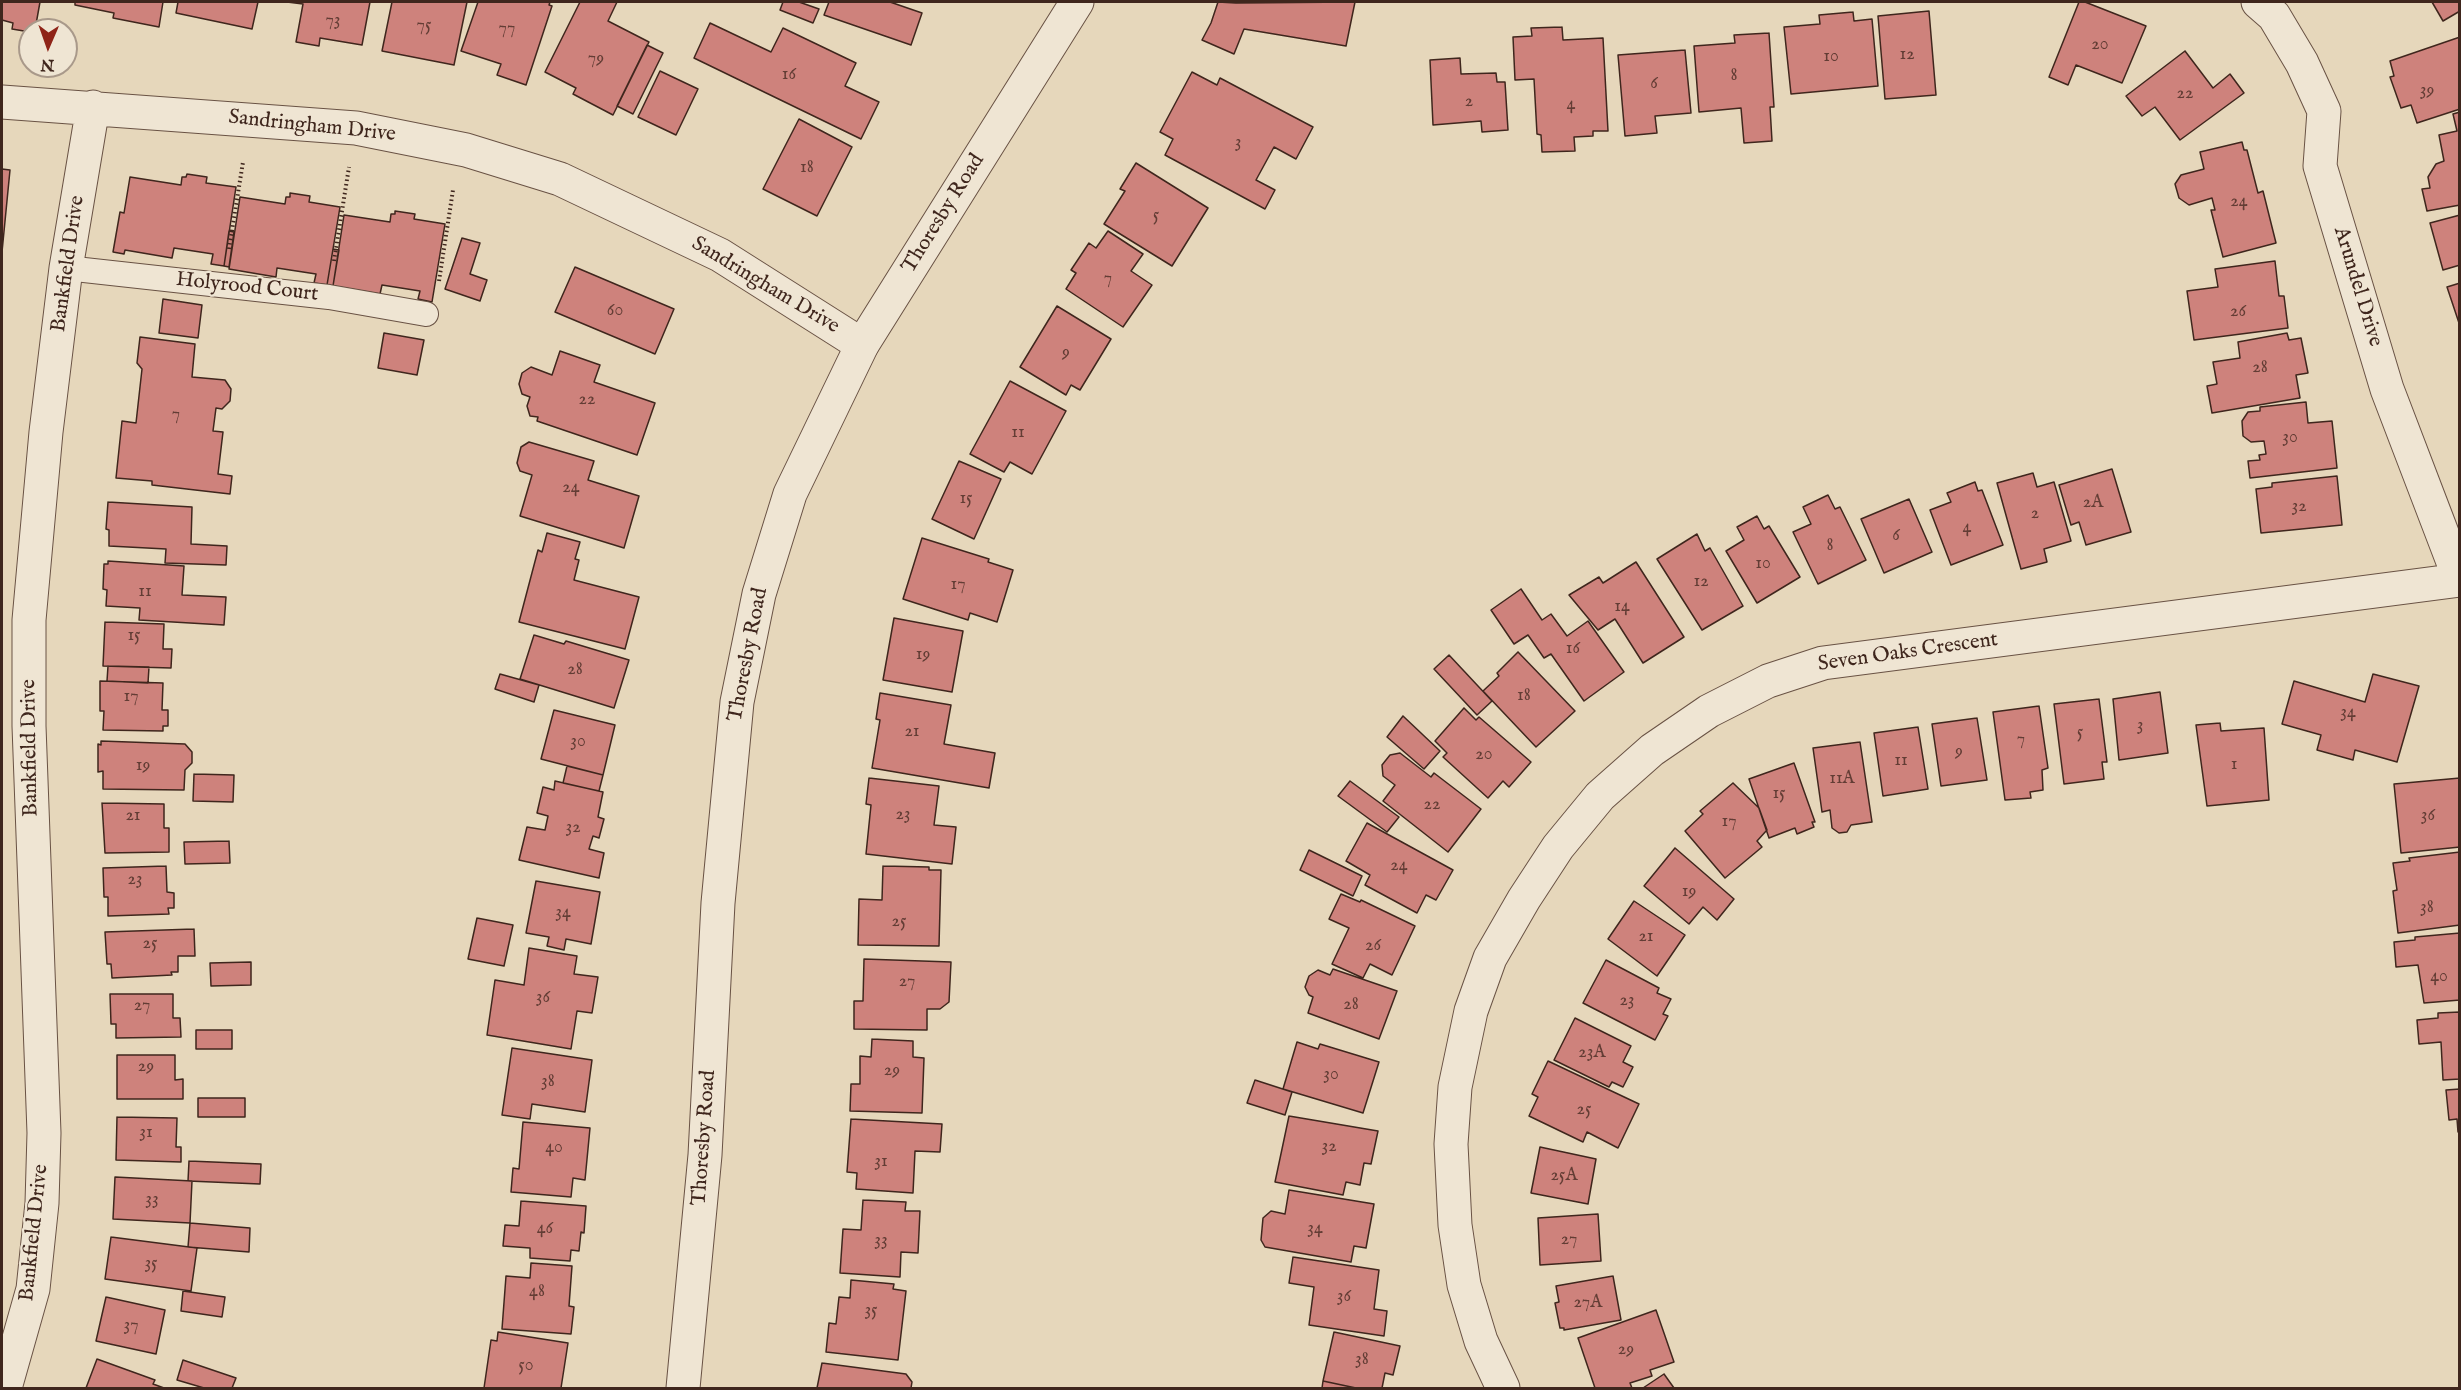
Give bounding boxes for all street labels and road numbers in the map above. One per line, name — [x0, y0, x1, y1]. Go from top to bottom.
street label: Sandringham Drive — [227, 106, 397, 148]
street label: Thoresby Road — [897, 150, 991, 278]
street label: Bankfield Drive — [47, 194, 91, 334]
street label: Arundel Drive — [2327, 224, 2387, 350]
street label: Sandringham Drive — [686, 232, 844, 340]
street label: Holyrood Court — [175, 268, 319, 308]
street label: Thoresby Road — [724, 586, 774, 724]
street label: Seven Oaks Crescent — [1816, 628, 2000, 678]
street label: Bankfield Drive — [17, 679, 45, 817]
street label: Thoresby Road — [688, 1069, 722, 1207]
street label: Bankfield Drive — [15, 1163, 55, 1303]

